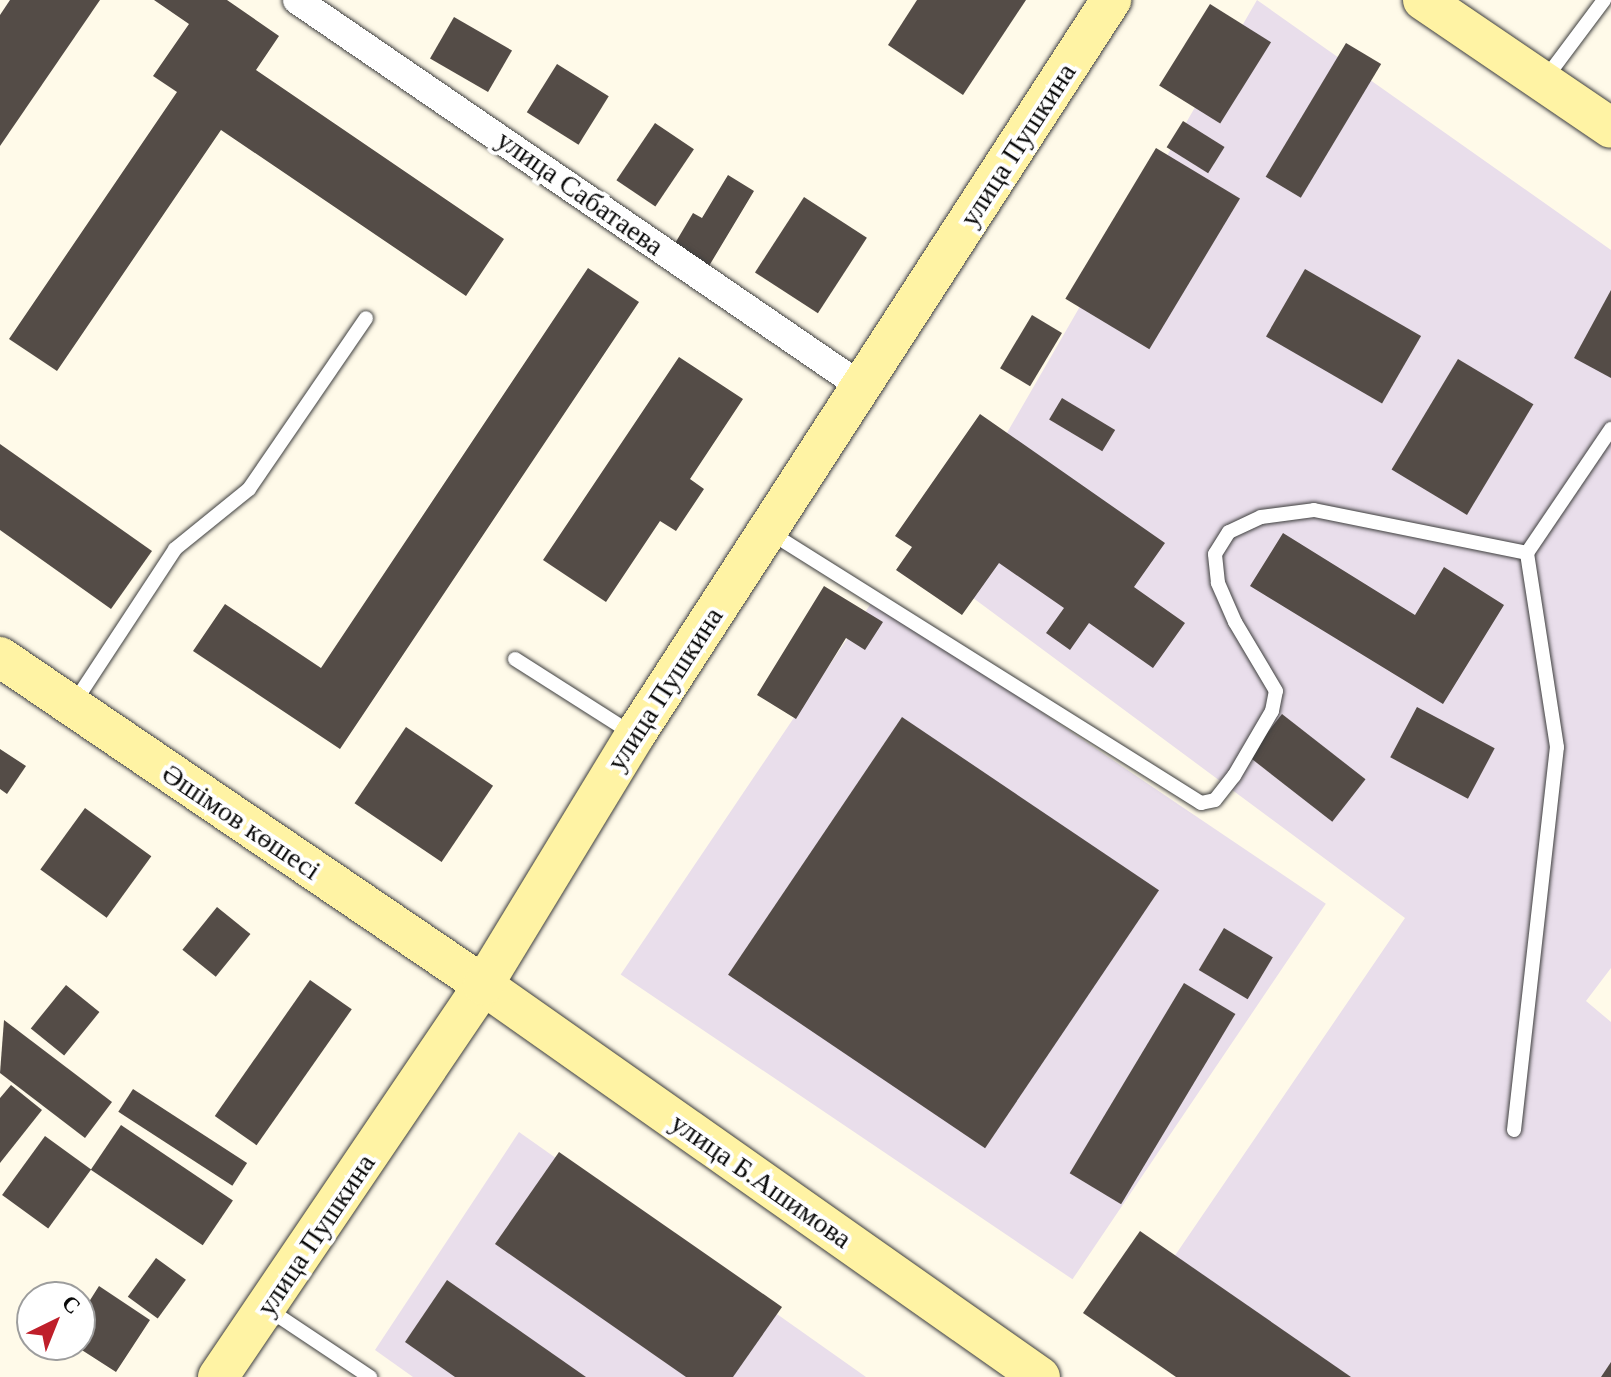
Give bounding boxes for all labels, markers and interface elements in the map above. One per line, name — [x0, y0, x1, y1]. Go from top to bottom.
street label: улица Пушкина — [953, 57, 1083, 233]
street label: улица Сабатаева — [490, 123, 670, 263]
street label: улица Пушкина — [600, 601, 730, 777]
street label: Әшімов көшесі — [155, 757, 327, 887]
street label: улица Б.Ашимова — [664, 1106, 858, 1256]
street label: улица Пушкина — [250, 1148, 382, 1322]
north arrow — [16, 1281, 96, 1361]
text: С — [57, 1290, 86, 1319]

